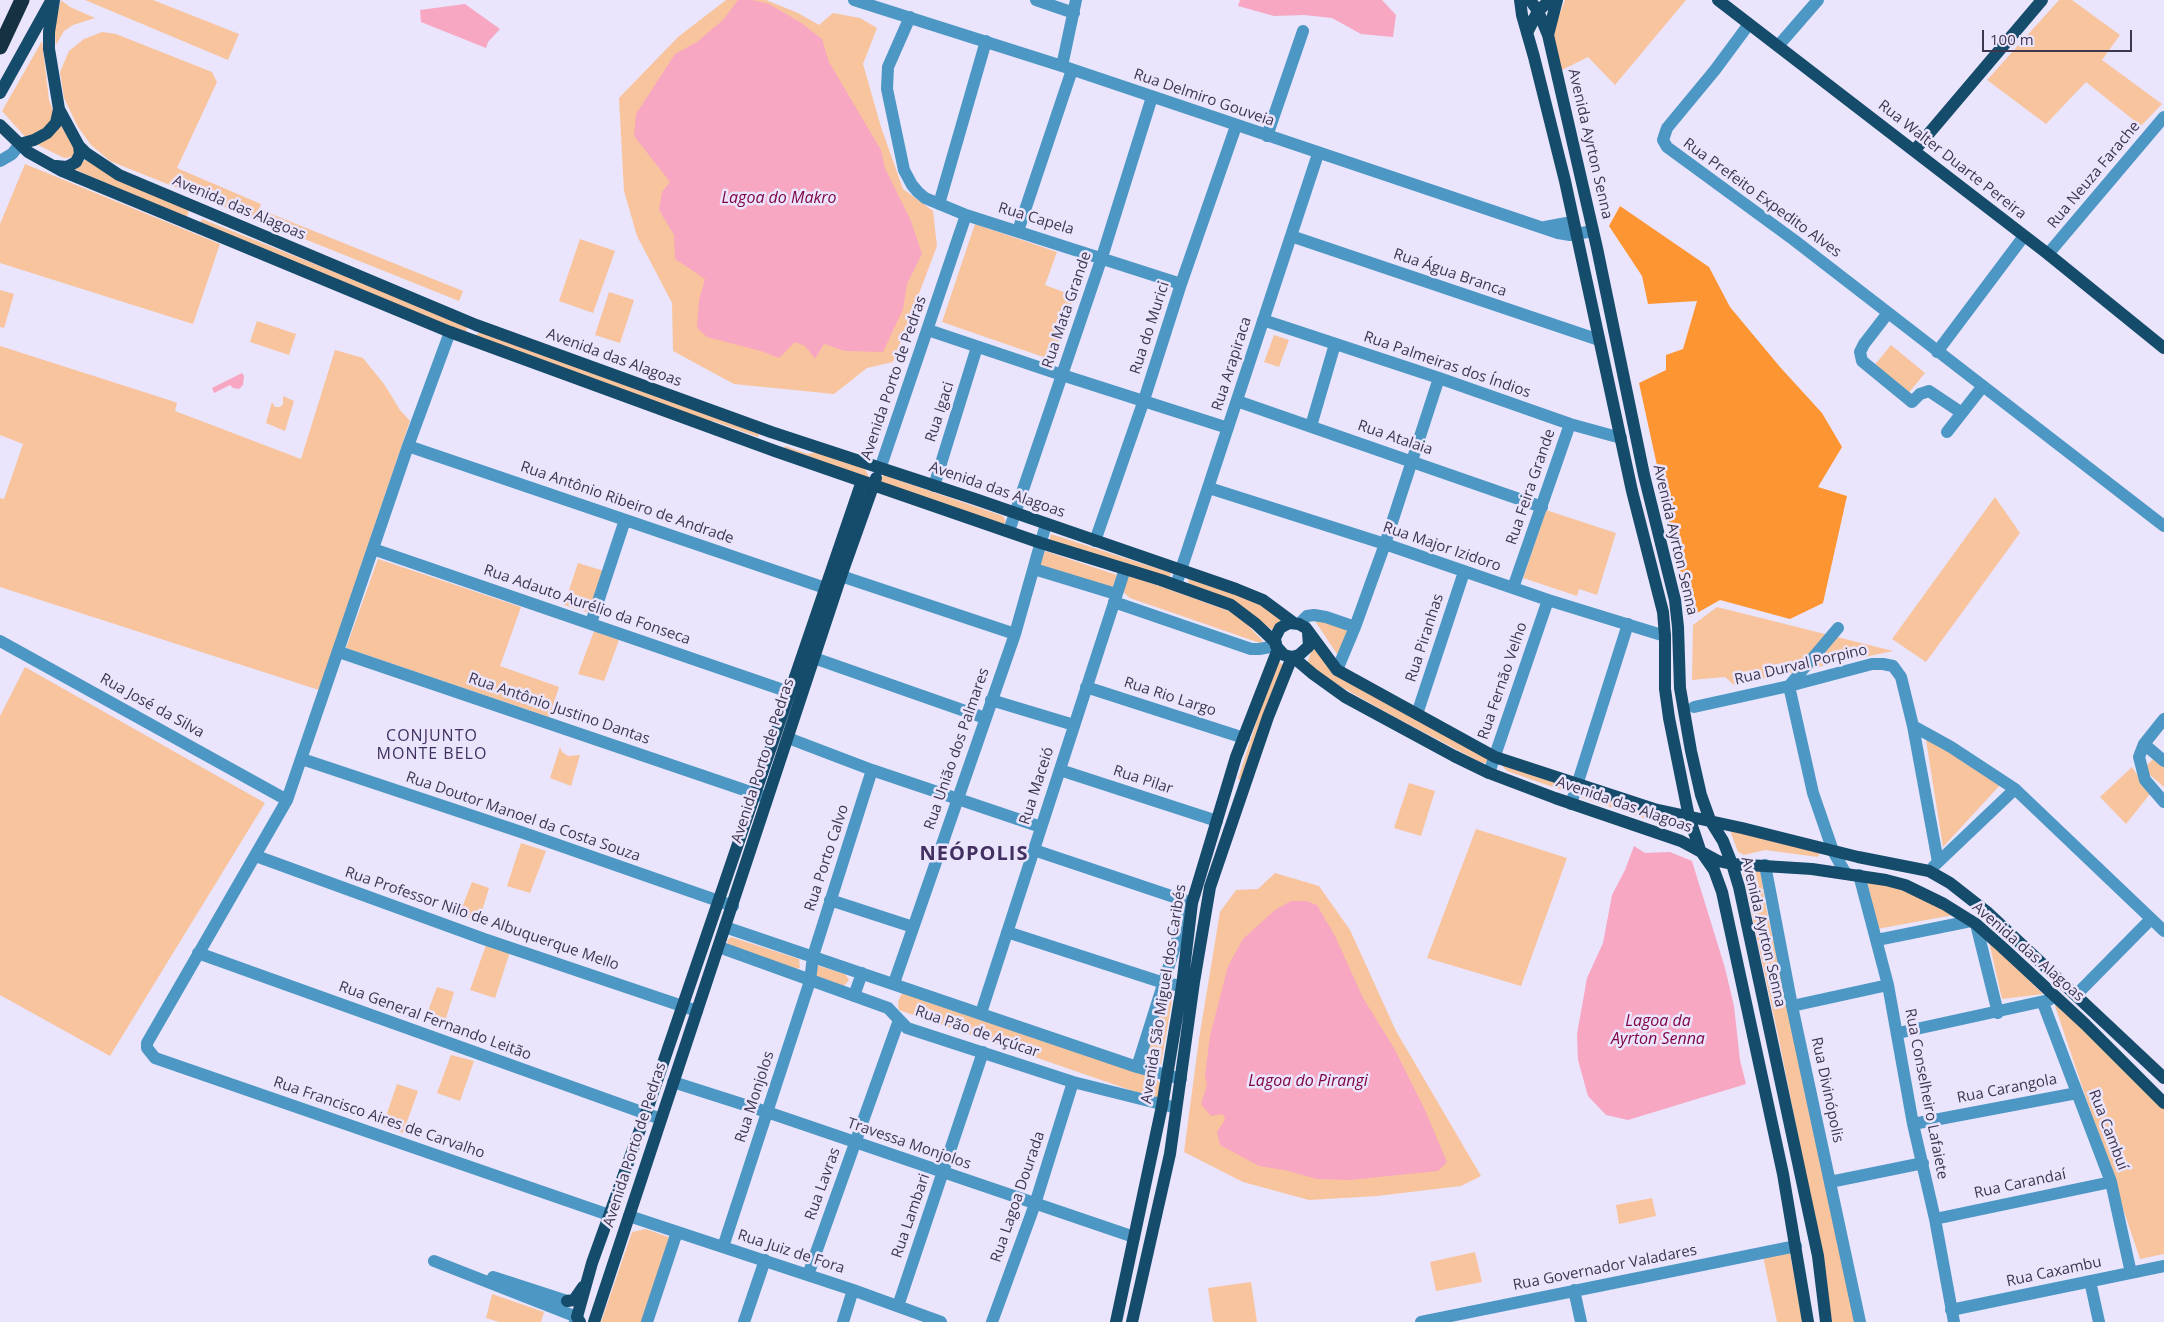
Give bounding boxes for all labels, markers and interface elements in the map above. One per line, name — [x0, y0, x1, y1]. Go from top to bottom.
scale bar — [1984, 20, 2134, 52]
text: 100 m — [1990, 29, 2034, 49]
street label: Rua Delmiro Gouveia — [1131, 65, 1277, 131]
street label: Avenida Ayrton Senna — [1564, 67, 1616, 221]
street label: Rua Walter Duarte Pereira — [1874, 97, 2030, 223]
street label: Rua Neuza Farache — [2044, 118, 2144, 232]
street label: Rua Prefeito Expedito Alves — [1679, 135, 1845, 261]
street label: Avenida das Alagoas — [170, 172, 308, 244]
water label: Lagoa do Makro — [721, 188, 837, 208]
street label: Rua Capela — [996, 199, 1076, 239]
street label: Rua Água Branca — [1391, 245, 1509, 301]
street label: Rua Mata Grande — [1039, 249, 1095, 371]
street label: Rua do Murici — [1127, 279, 1173, 377]
street label: Avenida Porto de Pedras — [857, 294, 931, 462]
street label: Rua Arapiraca — [1208, 315, 1256, 413]
street label: Avenida das Alagoas — [544, 325, 684, 391]
street label: Rua Palmeiras dos Índios — [1361, 328, 1533, 402]
street label: Rua Igaci — [922, 380, 958, 444]
street label: Rua Atalaia — [1355, 417, 1435, 459]
street label: Rua Feira Grande — [1503, 427, 1559, 547]
street label: Rua Antônio Ribeiro de Andrade — [518, 458, 736, 548]
street label: Avenida das Alagoas — [927, 458, 1067, 522]
street label: Avenida Ayrton Senna — [1649, 463, 1701, 617]
street label: Rua Major Izidoro — [1381, 518, 1503, 576]
street label: Rua Adauto Aurélio da Fonseca — [481, 561, 693, 649]
street label: Rua Piranhas — [1402, 592, 1448, 684]
street label: Rua Fernão Velho — [1474, 620, 1532, 742]
street label: Rua Durval Porpino — [1733, 641, 1869, 689]
street label: Rua União dos Palmares — [921, 666, 993, 832]
street label: Rua Antônio Justino Dantas — [466, 669, 652, 749]
street label: Rua José da Silva — [97, 670, 207, 742]
street label: Rua Rio Largo — [1122, 674, 1218, 720]
street label: Avenida Porto de Pedras — [728, 676, 798, 846]
district label: CONJUNTO MONTE BELO — [375, 726, 489, 764]
street label: Rua Maceió — [1016, 745, 1058, 827]
street label: Rua Pilar — [1111, 762, 1175, 798]
street label: Rua Doutor Manoel da Costa Souza — [403, 768, 643, 866]
street label: Avenida das Alagoas — [1554, 773, 1694, 837]
street label: Rua Porto Calvo — [801, 802, 853, 914]
district label: NEÓPOLIS — [919, 842, 1029, 866]
street label: Avenida Ayrton Senna — [1737, 855, 1789, 1009]
street label: Rua Professor Nilo de Albuquerque Mello — [343, 863, 621, 975]
street label: Avenida São Miguel dos Caribés — [1138, 883, 1190, 1105]
street label: Avenida das Alagoas — [1968, 898, 2088, 1006]
street label: Rua General Fernando Leitão — [336, 978, 534, 1064]
street label: Rua Pão de Açúcar — [913, 1002, 1041, 1062]
street label: Rua Conselheiro Lafaiete — [1901, 1007, 1951, 1181]
water label: Lagoa da Ayrton Senna — [1611, 1011, 1705, 1049]
street label: Rua Divinópolis — [1807, 1035, 1847, 1145]
street label: Rua Monjolos — [732, 1049, 778, 1145]
street label: Avenida Porto de Pedras — [600, 1060, 670, 1230]
street label: Rua Carangola — [1956, 1070, 2058, 1108]
water label: Lagoa do Pirangi — [1248, 1071, 1368, 1091]
street label: Rua Francisco Aires de Carvalho — [271, 1073, 487, 1163]
street label: Rua Cambuí — [2084, 1087, 2132, 1173]
street label: Travessa Monjolos — [845, 1114, 973, 1174]
street label: Rua Lagoa Dourada — [987, 1129, 1049, 1265]
street label: Rua Lavras — [802, 1145, 844, 1223]
street label: Rua Carandaí — [1972, 1165, 2068, 1203]
street label: Rua Lambari — [888, 1171, 934, 1261]
street label: Rua Juiz de Fora — [735, 1226, 847, 1278]
street label: Rua Governador Valadares — [1511, 1241, 1699, 1295]
street label: Rua Caxambu — [2005, 1253, 2103, 1291]

